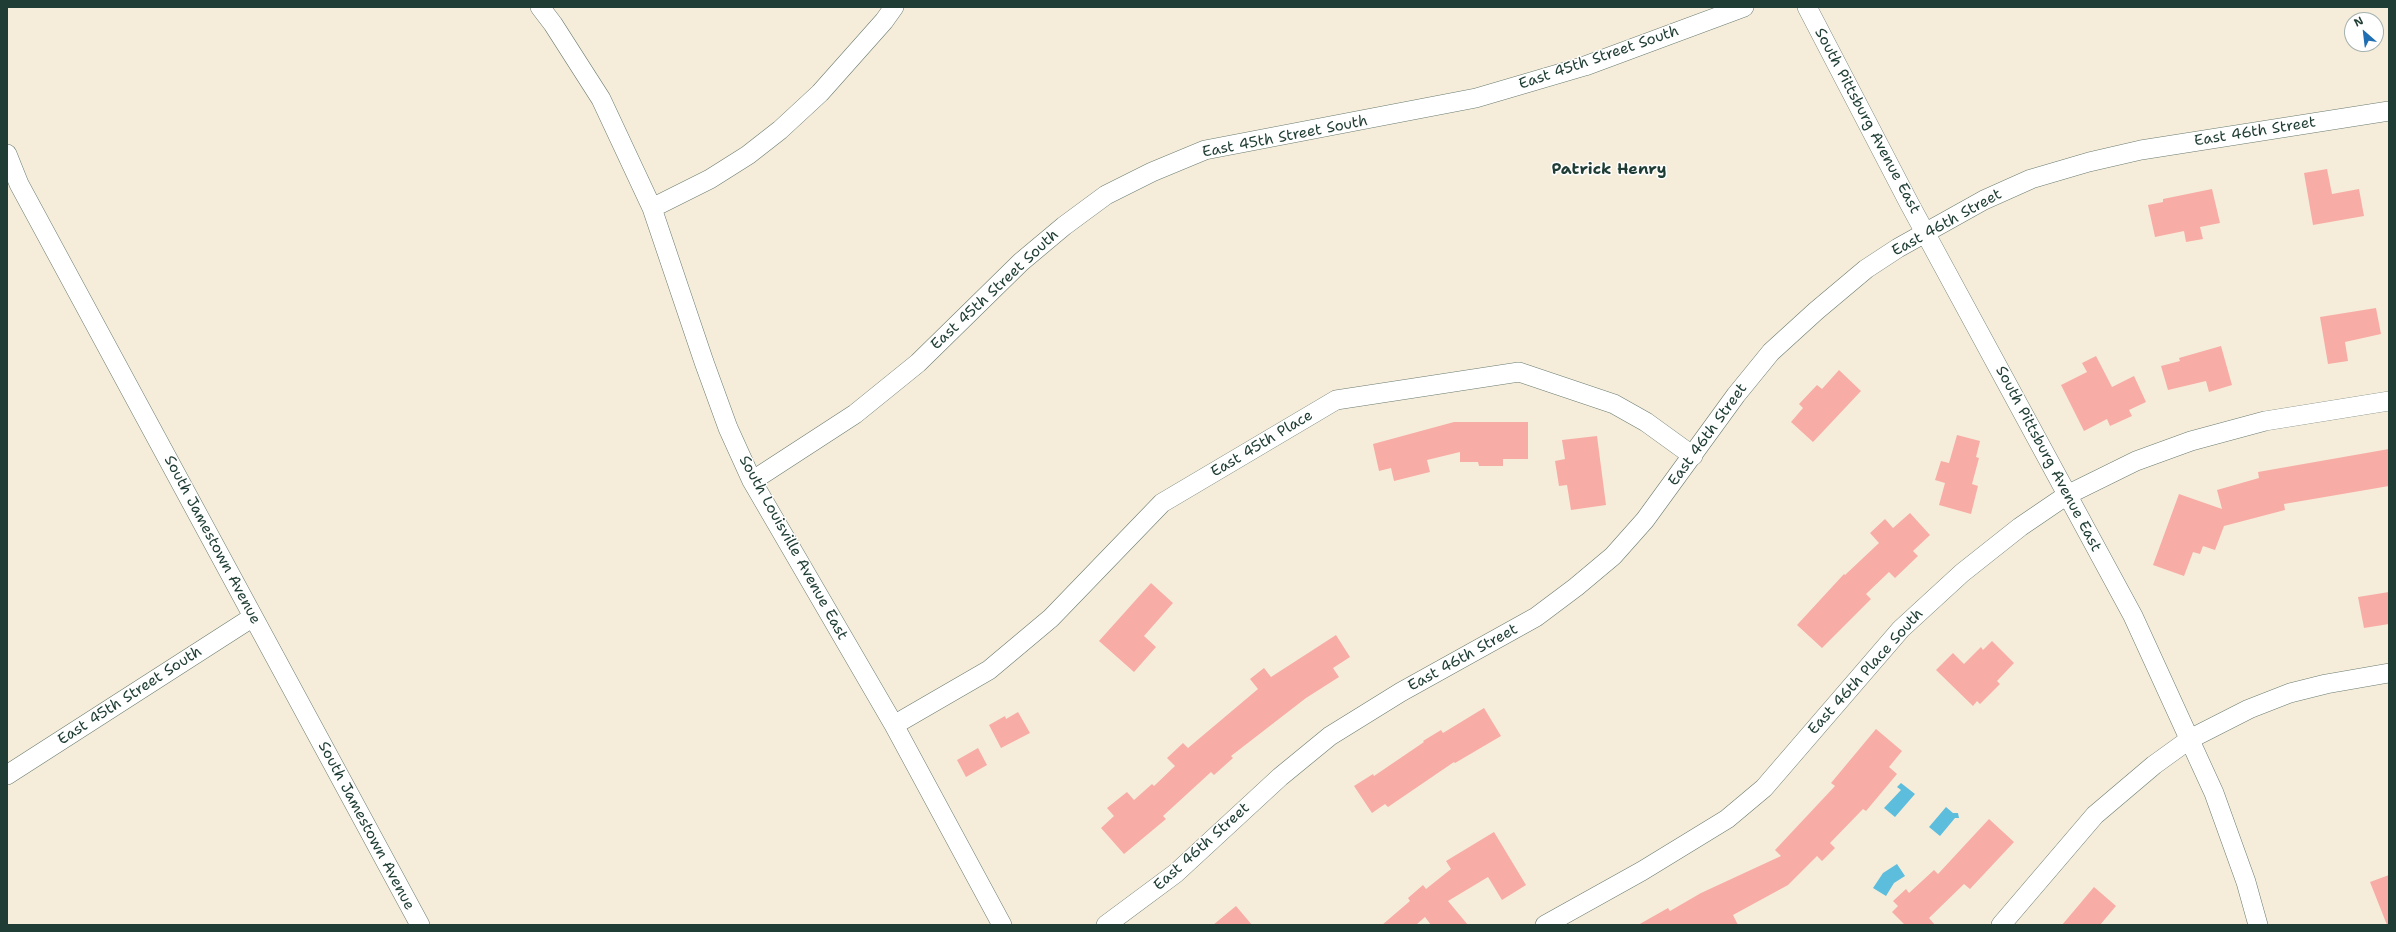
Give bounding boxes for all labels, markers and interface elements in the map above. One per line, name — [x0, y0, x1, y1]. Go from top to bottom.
north arrow — [2344, 12, 2384, 52]
text: N — [2351, 13, 2366, 31]
street label: East 45th Street South — [1517, 22, 1681, 94]
street label: South Pittsburg Avenue East — [1810, 25, 1924, 217]
street label: East 45th Street South — [1201, 112, 1369, 162]
street label: East 46th Street — [2193, 114, 2317, 150]
district label: Patrick Henry — [1551, 160, 1667, 180]
street label: East 46th Street — [1889, 185, 2005, 261]
street label: East 45th Street South — [927, 226, 1063, 354]
street label: South Pittsburg Avenue East — [1991, 363, 2105, 555]
street label: East 46th Street — [1665, 380, 1751, 490]
street label: East 45th Place — [1208, 407, 1316, 481]
street label: South Jamestown Avenue — [160, 453, 264, 627]
street label: South Louisville Avenue East — [735, 453, 851, 643]
street label: East 46th Place South — [1805, 605, 1927, 739]
street label: East 46th Street — [1405, 620, 1521, 696]
street label: East 45th Street South — [55, 643, 205, 749]
street label: South Jamestown Avenue — [314, 739, 418, 913]
street label: East 46th Street — [1150, 799, 1254, 895]

